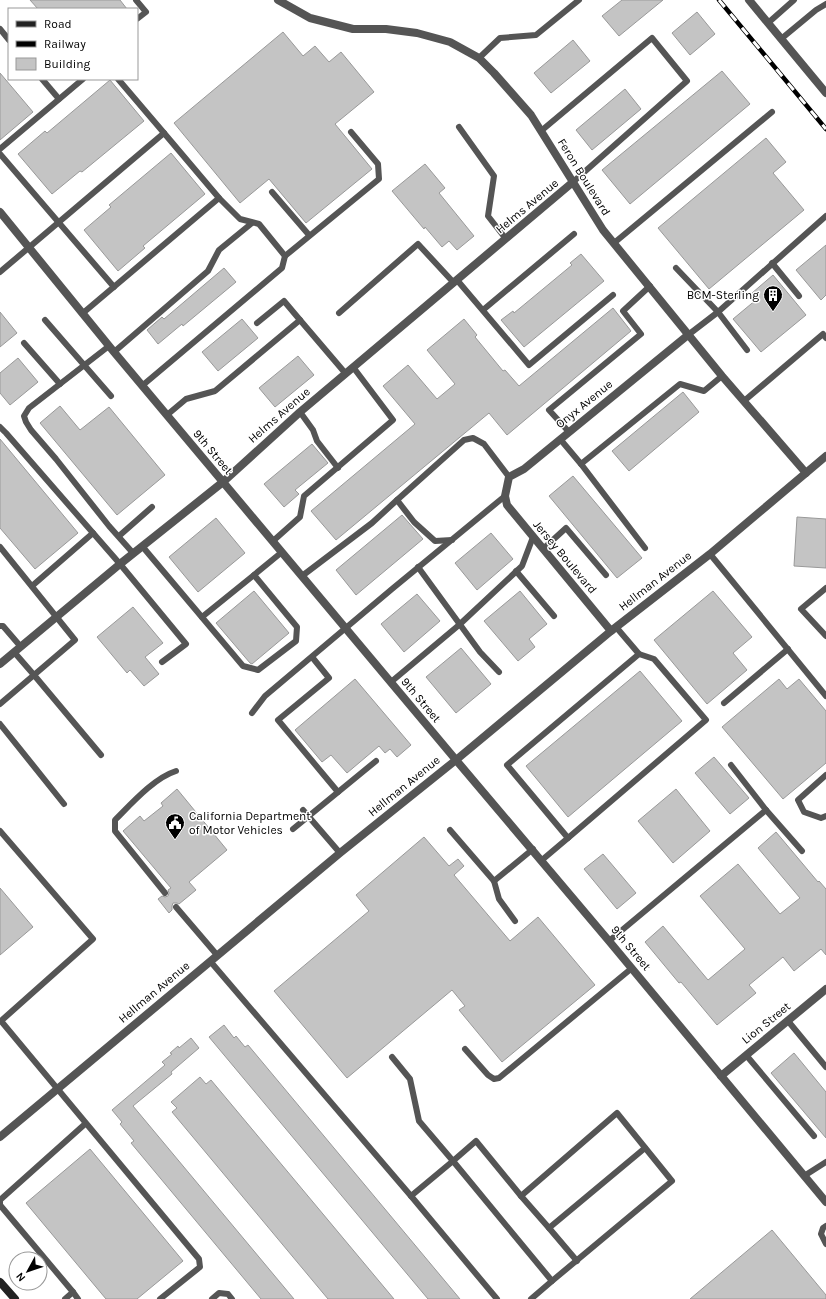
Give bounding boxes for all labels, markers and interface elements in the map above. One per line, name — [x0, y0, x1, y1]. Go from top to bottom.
legend — [8, 8, 138, 80]
text: Road — [44, 17, 72, 31]
text: Railway — [44, 37, 86, 51]
text: Building — [44, 57, 91, 71]
street label: Feron Boulevard — [555, 136, 613, 218]
street label: Helms Avenue — [493, 176, 561, 236]
building icon: BCM-Sterling — [762, 284, 784, 312]
place label: BCM-Sterling — [687, 288, 759, 302]
street label: Onyx Avenue — [553, 377, 615, 431]
street label: Helms Avenue — [245, 384, 313, 446]
street label: 9th Street — [190, 427, 236, 478]
street label: Jersey Boulevard — [530, 518, 600, 596]
street label: Hellman Avenue — [616, 548, 694, 614]
street label: 9th Street — [398, 675, 444, 726]
street label: Hellman Avenue — [365, 753, 443, 819]
place label: California Department of Motor Vehicles — [189, 809, 311, 837]
public building icon: California Department of Motor Vehicles — [164, 812, 186, 840]
street label: 9th Street — [608, 923, 654, 974]
street label: Hellman Avenue — [116, 958, 192, 1026]
street label: Lion Street — [739, 999, 794, 1047]
north arrow — [8, 1251, 48, 1291]
text: N — [13, 1270, 28, 1284]

